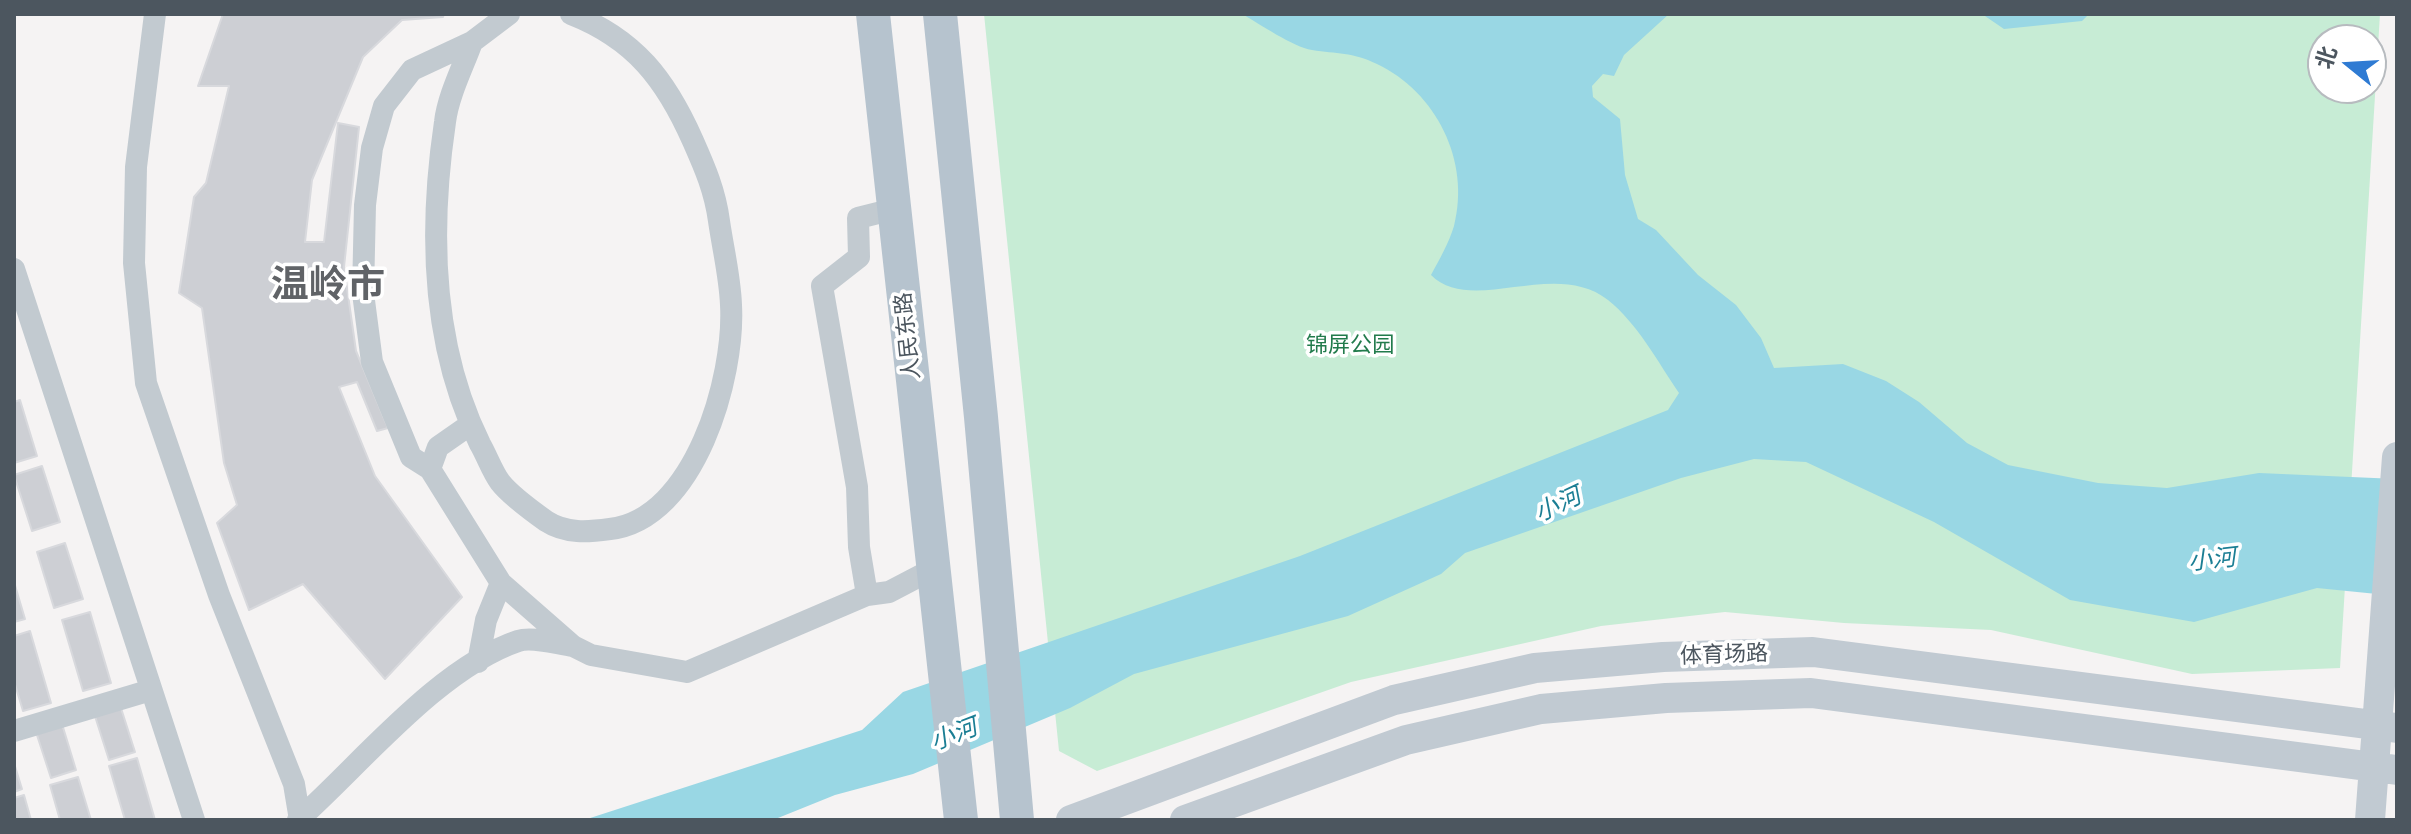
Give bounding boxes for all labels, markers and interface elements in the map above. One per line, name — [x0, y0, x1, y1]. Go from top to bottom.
north arrow — [2307, 24, 2387, 104]
text: 北 — [2309, 42, 2343, 72]
district label: 温岭市 — [271, 263, 385, 309]
street label: 人民东路 — [890, 291, 926, 381]
park label: 锦屏公园 — [1306, 332, 1394, 358]
water label: 小河 — [1530, 482, 1586, 528]
water label: 小河 — [2187, 543, 2237, 577]
street label: 体育场路 — [1680, 640, 1768, 670]
water label: 小河 — [926, 713, 982, 757]

